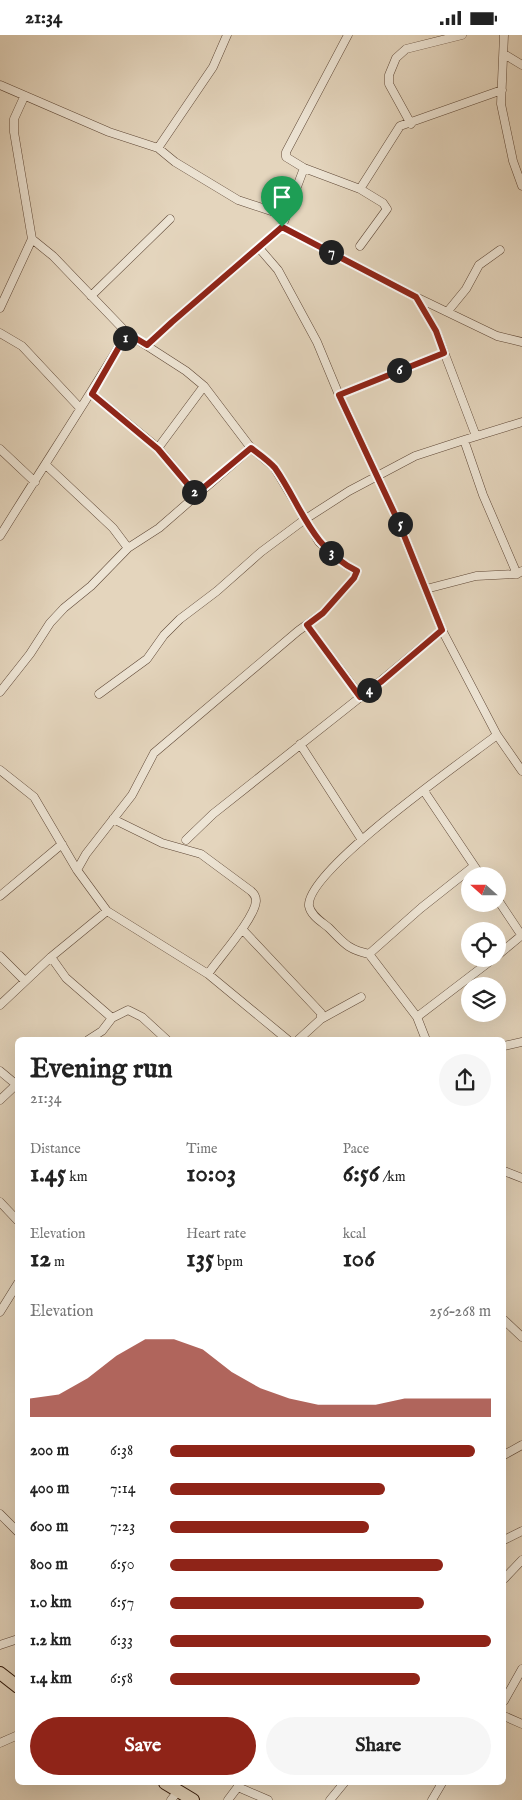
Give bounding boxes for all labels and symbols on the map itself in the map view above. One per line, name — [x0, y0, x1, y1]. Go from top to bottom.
pin — [261, 176, 303, 227]
pin: 7 — [318, 239, 344, 265]
pin: 1 — [112, 325, 138, 351]
pin: 6 — [386, 357, 412, 383]
pin: 2 — [182, 479, 206, 505]
pin: 5 — [388, 511, 412, 537]
pin: 3 — [318, 541, 344, 565]
pin: 4 — [356, 677, 382, 703]
north arrow — [461, 867, 506, 913]

